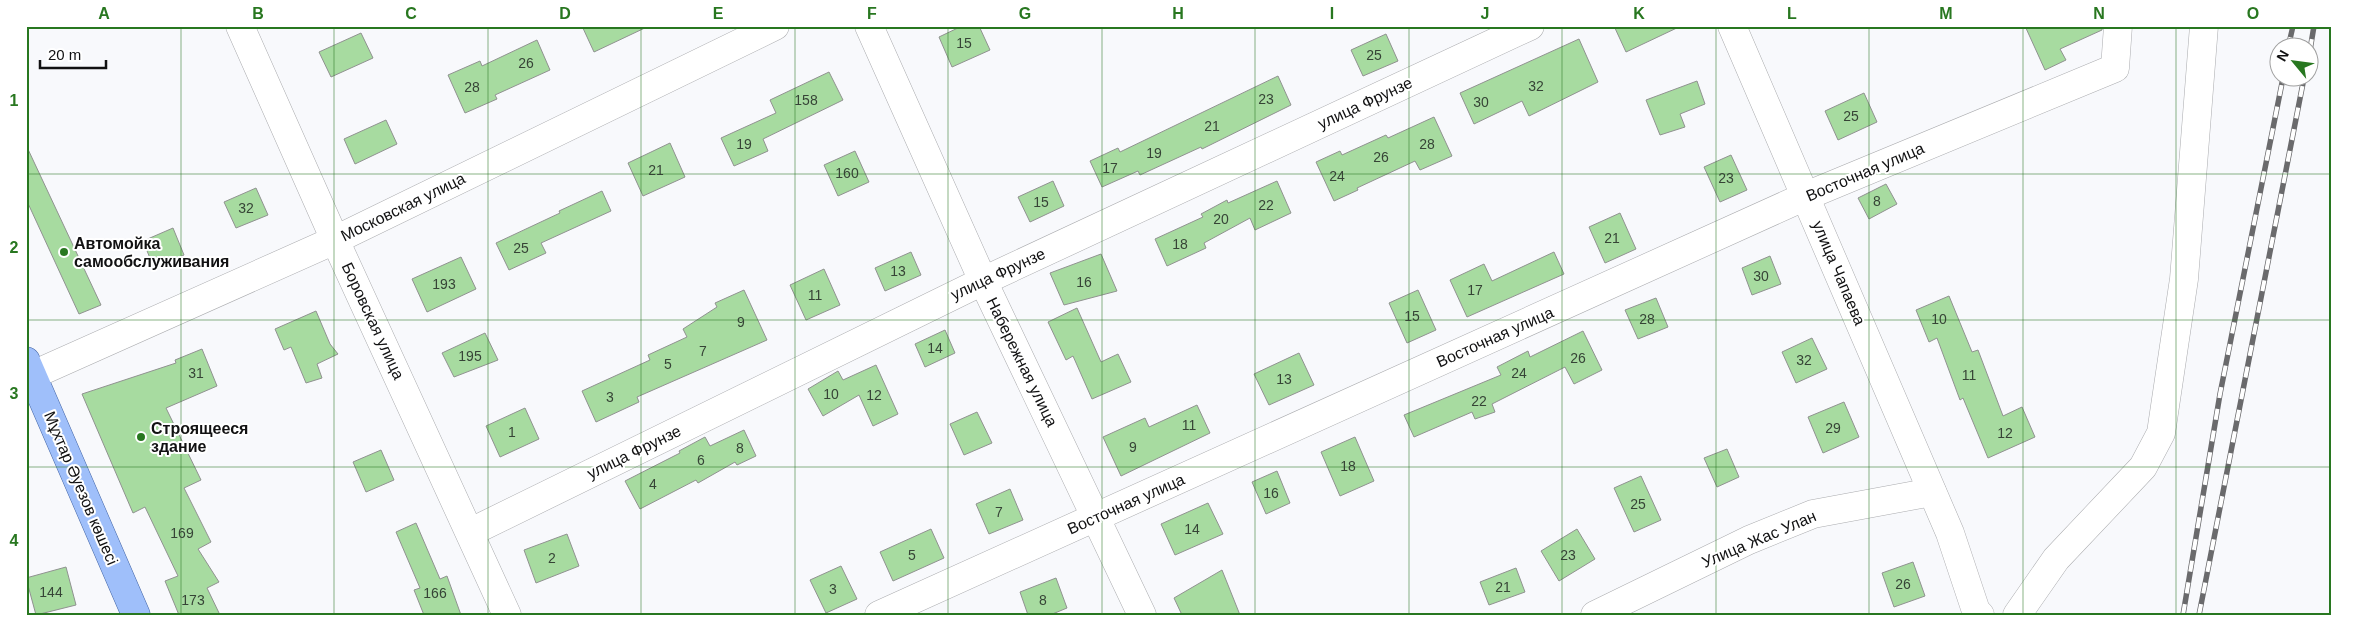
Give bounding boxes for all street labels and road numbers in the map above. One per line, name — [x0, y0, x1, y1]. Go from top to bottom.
street label: улица Фрунзе — [1315, 74, 1415, 132]
street label: Восточная улица — [1803, 139, 1927, 205]
street label: Московская улица — [338, 169, 468, 244]
street label: улица Чапаева — [1809, 218, 1869, 328]
street label: улица Фрунзе — [948, 245, 1048, 303]
street label: Боровская улица — [338, 260, 408, 382]
street label: Набережная улица — [983, 295, 1061, 429]
street label: Восточная улица — [1434, 303, 1556, 370]
street label: Мұхтар Әуезов көшесі — [41, 409, 121, 567]
street label: улица Фрунзе — [584, 422, 684, 482]
street label: Восточная улица — [1065, 470, 1187, 537]
street label: Улица Жас Улан — [1699, 507, 1819, 571]

